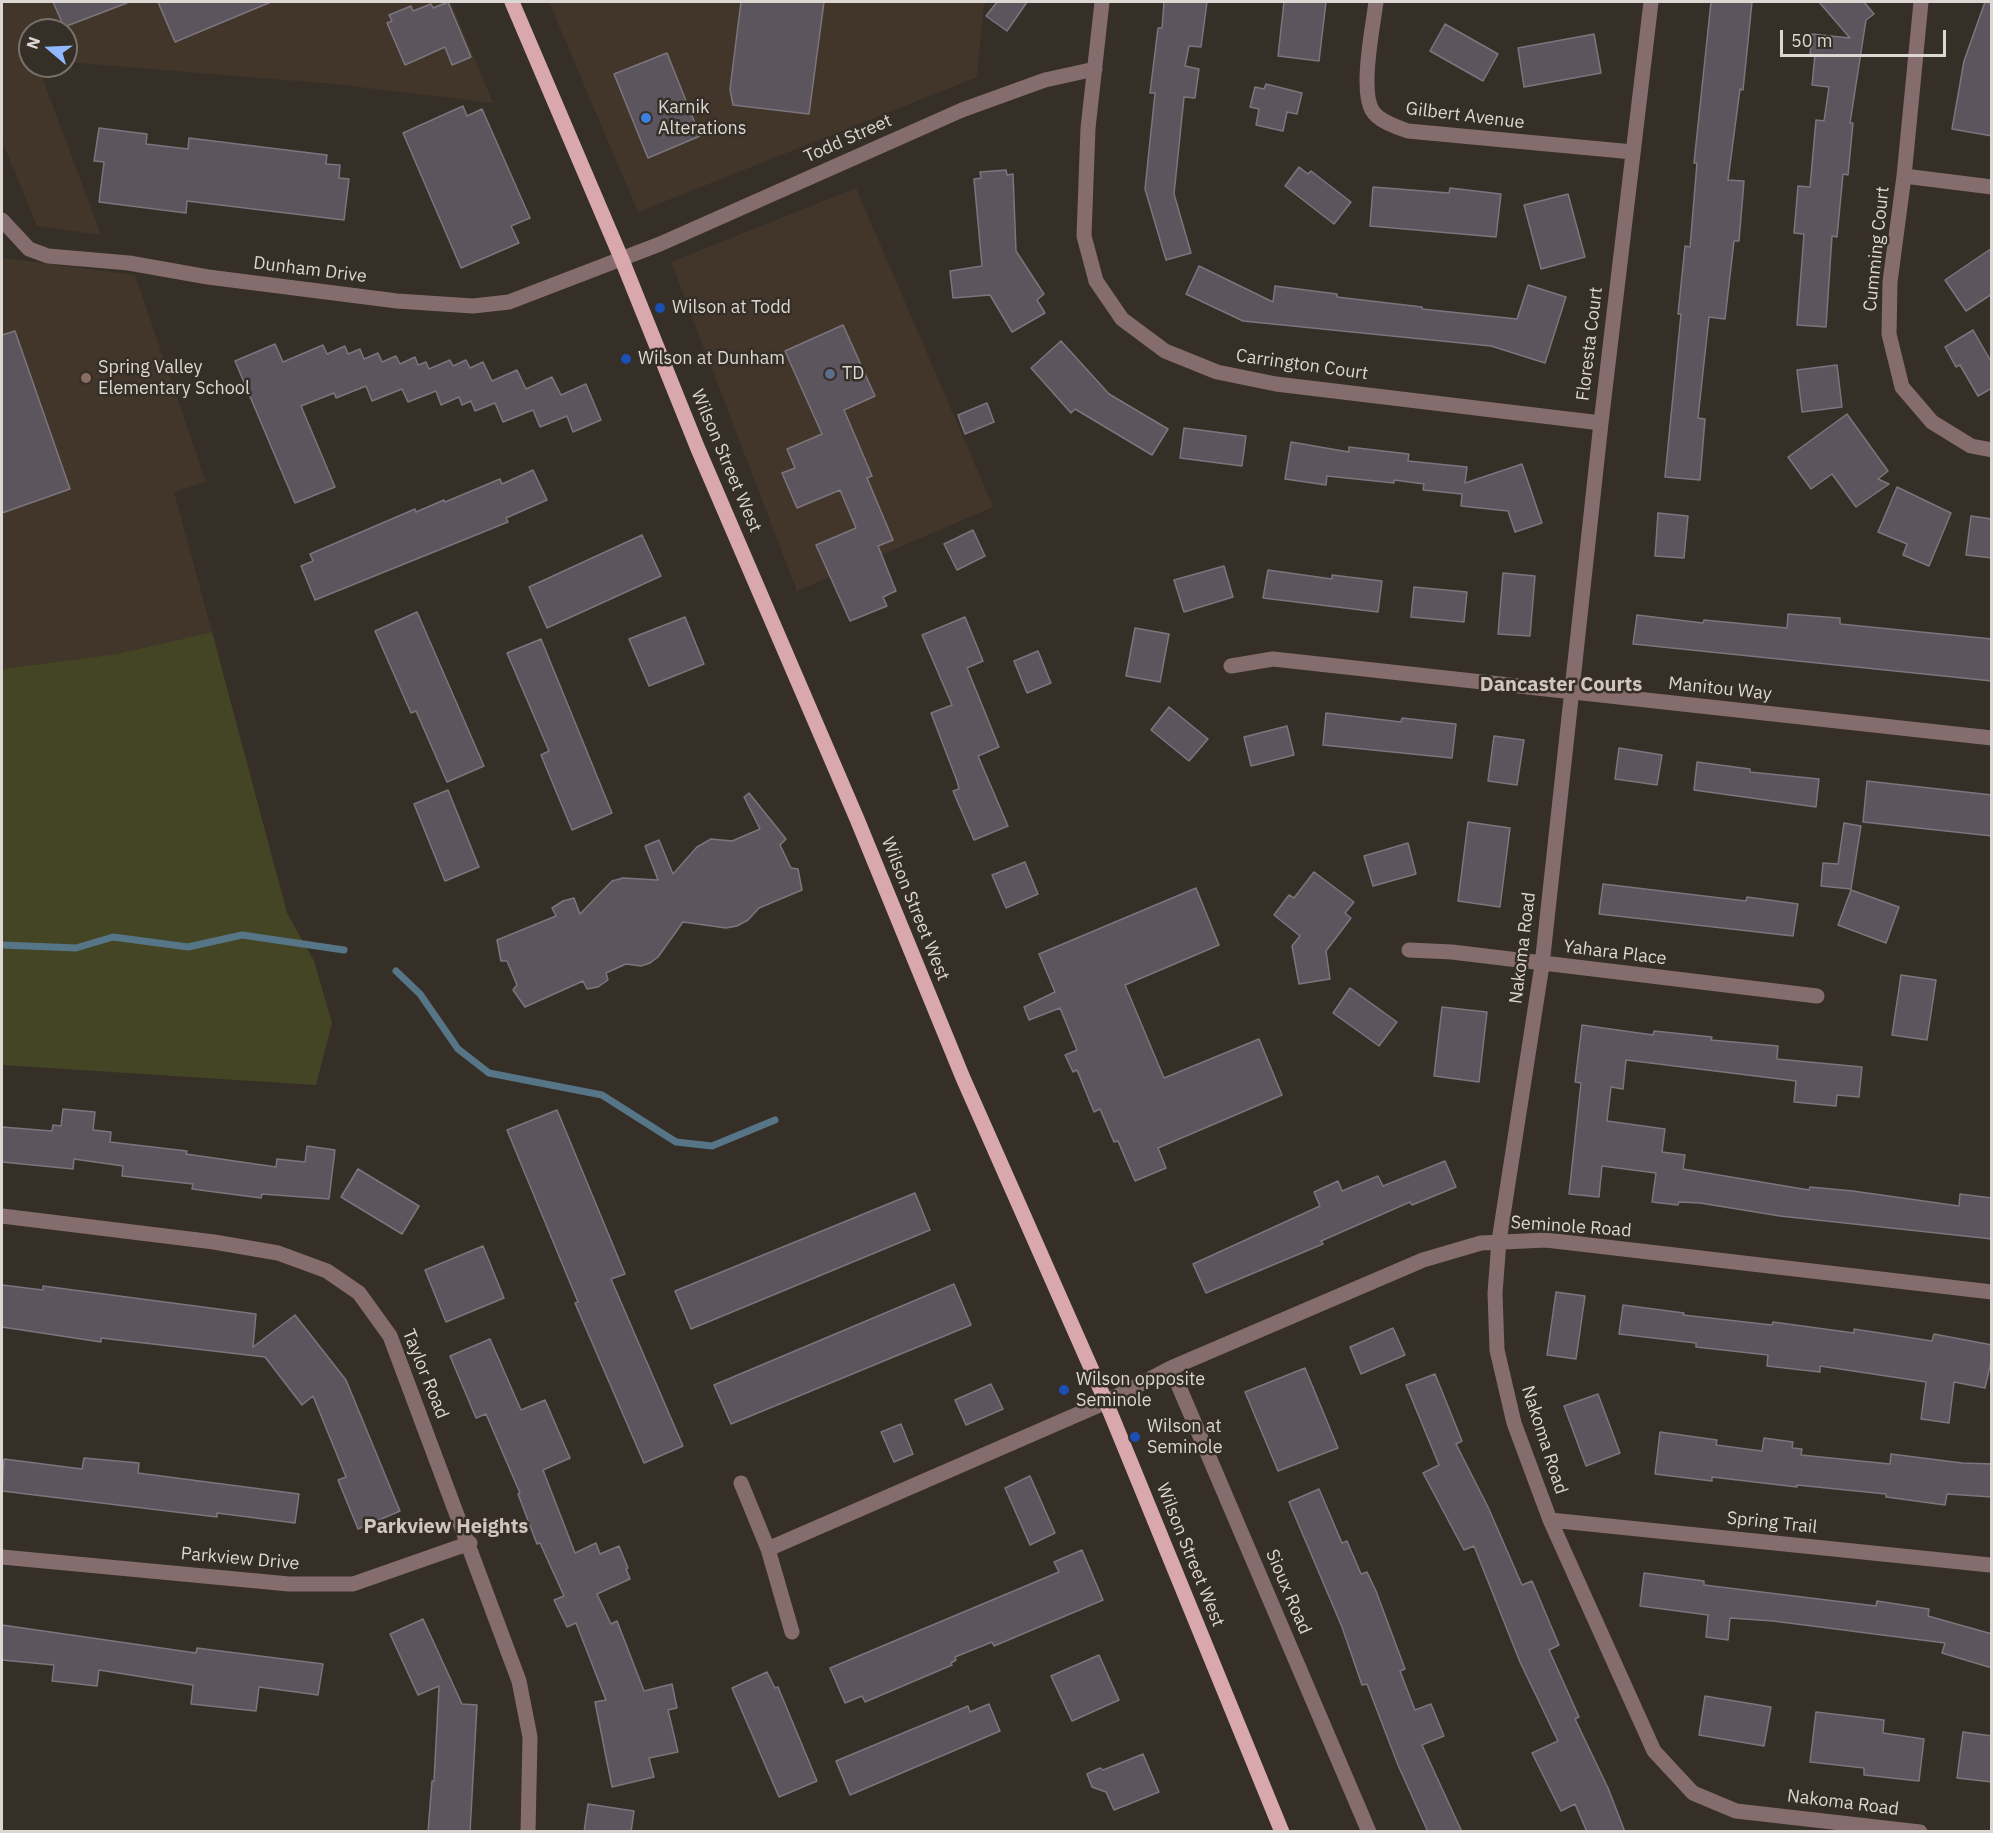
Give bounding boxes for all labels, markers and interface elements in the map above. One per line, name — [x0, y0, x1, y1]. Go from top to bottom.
north arrow — [18, 18, 78, 78]
scale bar — [1783, 18, 1950, 56]
text: 50 m — [1791, 29, 1833, 52]
text: N — [22, 34, 44, 52]
place label: Karnik Alterations — [658, 97, 747, 140]
street label: Gilbert Avenue — [1404, 98, 1526, 134]
street label: Todd Street — [801, 110, 895, 168]
marker: Karnik Alterations — [639, 111, 653, 125]
street label: Cumming Court — [1860, 185, 1894, 313]
street label: Dunham Drive — [252, 252, 368, 288]
street label: Floresta Court — [1572, 286, 1608, 402]
place label: Wilson at Todd — [672, 297, 791, 319]
marker: Wilson at Todd — [653, 301, 667, 315]
street label: Carrington Court — [1234, 345, 1370, 385]
place label: Wilson at Dunham — [638, 348, 785, 370]
marker: Wilson at Dunham — [619, 352, 633, 366]
place label: Spring Valley Elementary School — [98, 357, 250, 400]
place label: TD — [842, 363, 864, 385]
marker: TD — [823, 367, 837, 381]
marker: Spring Valley Elementary School — [79, 371, 93, 385]
street label: Wilson Street West — [686, 386, 766, 536]
district label: Dancaster Courts — [1480, 673, 1642, 697]
street label: Manitou Way — [1667, 673, 1773, 705]
street label: Wilson Street West — [876, 834, 954, 984]
street label: Nakoma Road — [1505, 891, 1541, 1005]
street label: Yahara Place — [1562, 936, 1668, 970]
street label: Seminole Road — [1510, 1212, 1632, 1242]
street label: Taylor Road — [397, 1326, 453, 1422]
place label: Wilson opposite Seminole — [1076, 1369, 1205, 1412]
marker: Wilson opposite Seminole — [1057, 1383, 1071, 1397]
street label: Nakoma Road — [1516, 1383, 1572, 1497]
place label: Wilson at Seminole — [1147, 1416, 1223, 1458]
marker: Wilson at Seminole — [1128, 1430, 1142, 1444]
street label: Wilson Street West — [1151, 1480, 1229, 1630]
street label: Spring Trail — [1726, 1508, 1818, 1538]
district label: Parkview Heights — [364, 1515, 528, 1539]
street label: Parkview Drive — [180, 1543, 300, 1575]
street label: Sioux Road — [1260, 1546, 1316, 1638]
street label: Nakoma Road — [1786, 1785, 1900, 1821]

